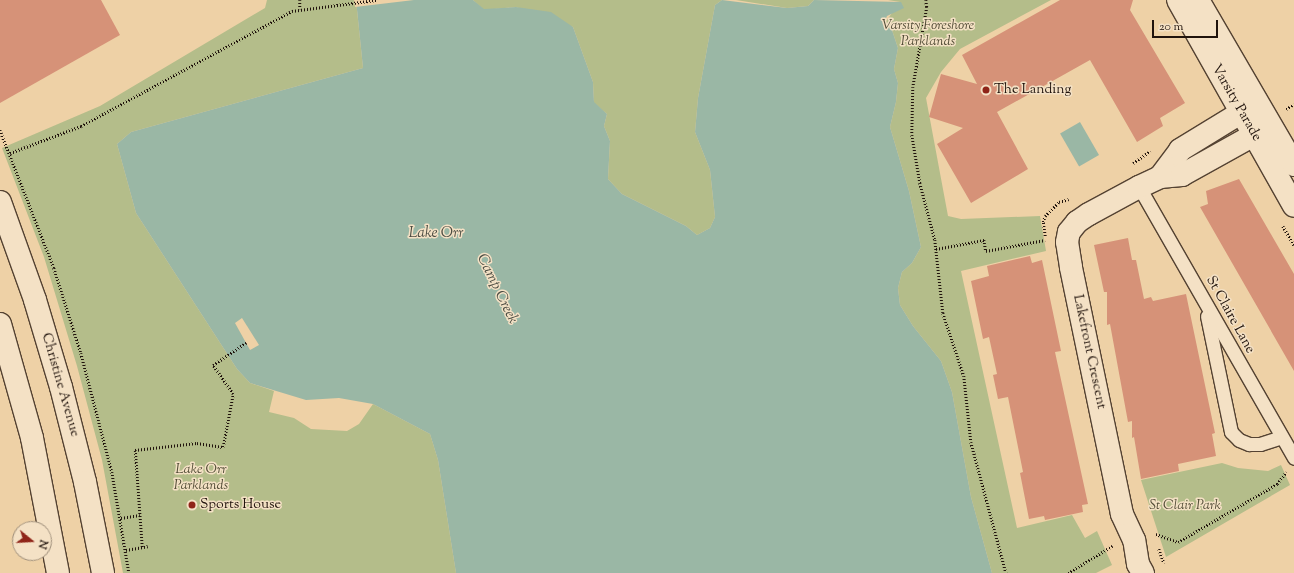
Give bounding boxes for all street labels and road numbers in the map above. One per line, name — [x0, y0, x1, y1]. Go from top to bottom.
street label: Varsity Parade — [1207, 62, 1265, 144]
street label: St Claire Lane — [1202, 273, 1258, 357]
street label: Lakefront Crescent — [1069, 293, 1109, 411]
street label: Christine Avenue — [37, 331, 83, 439]

